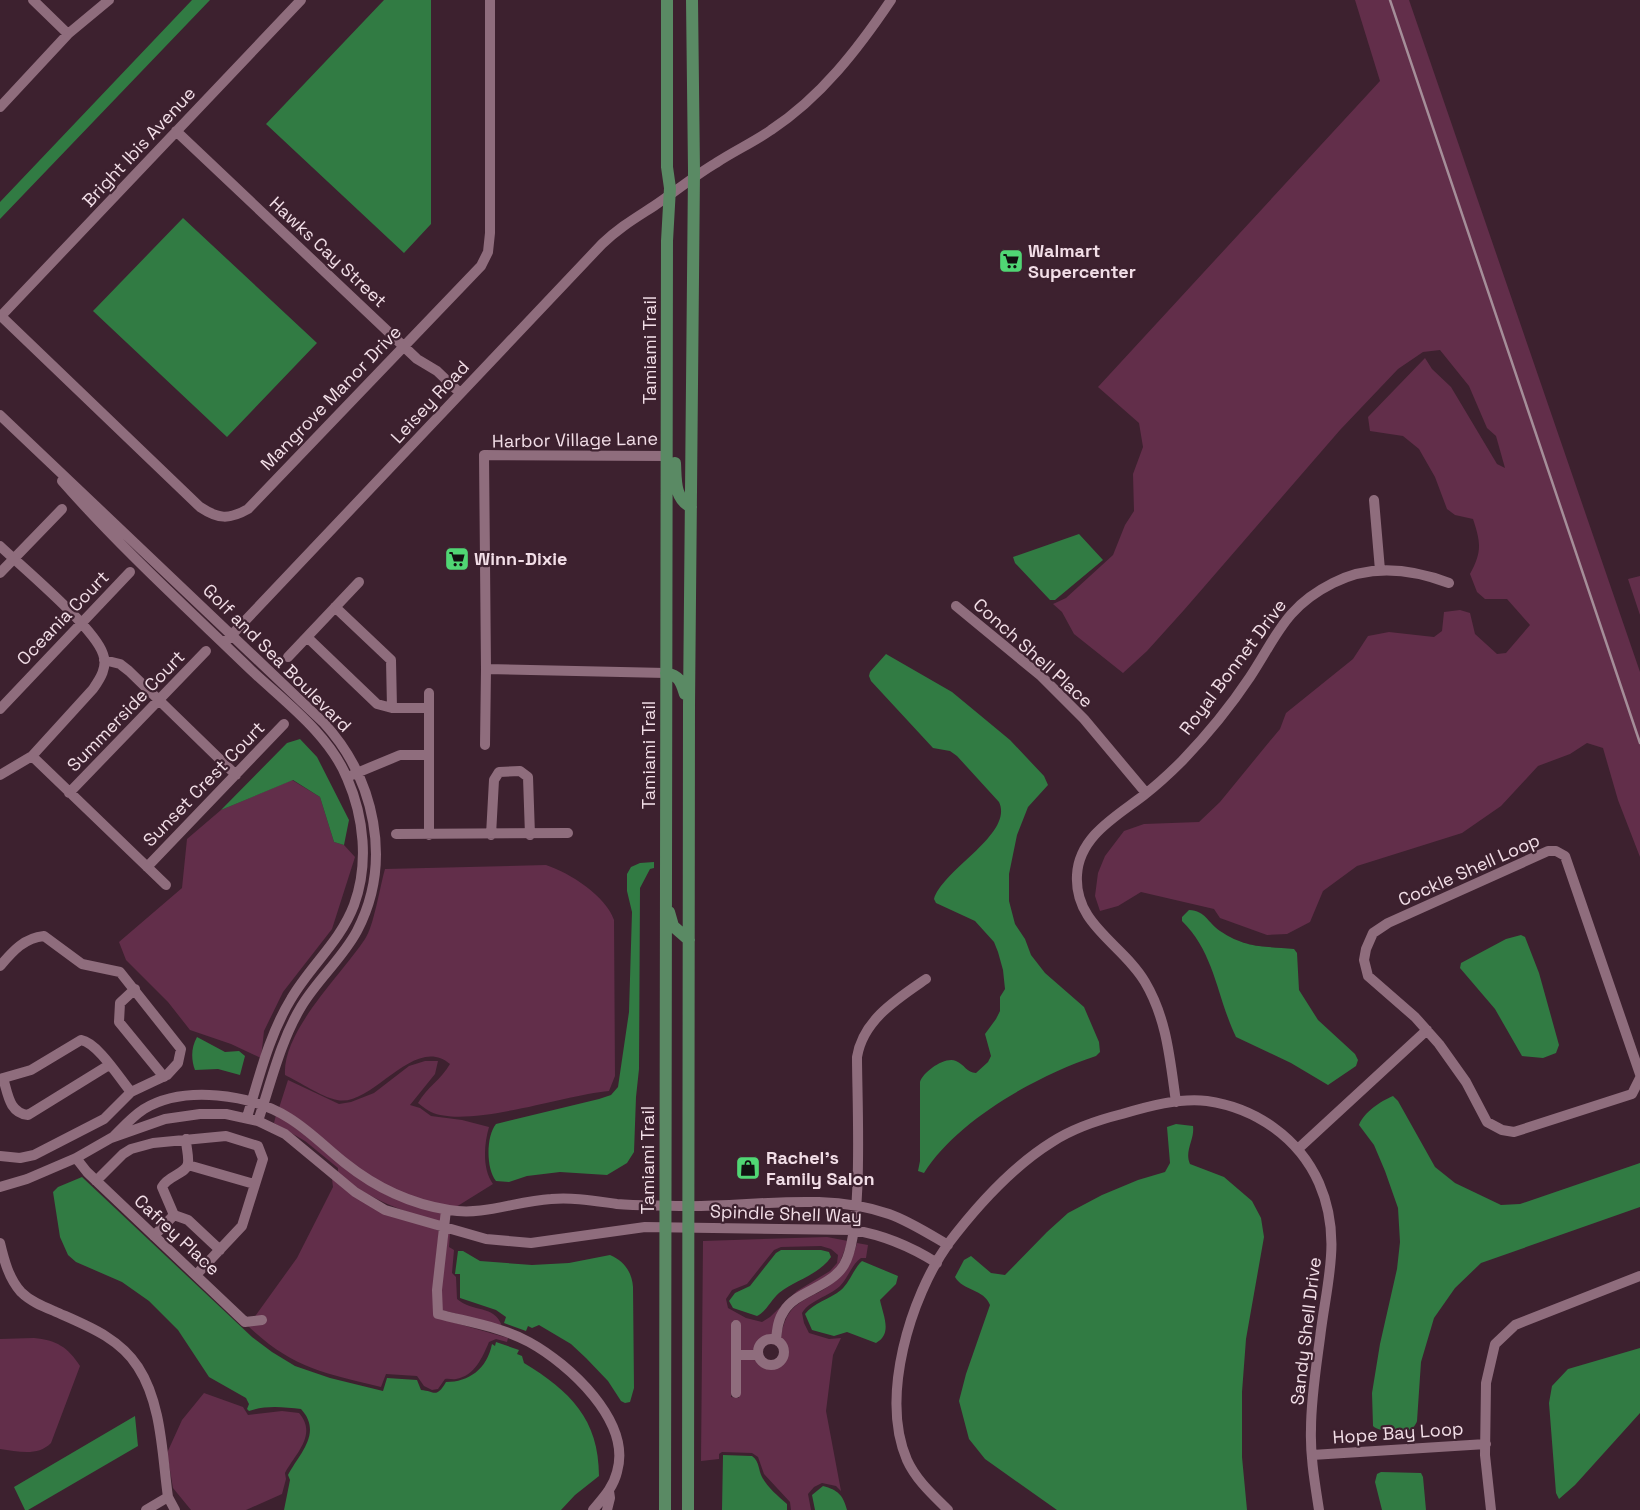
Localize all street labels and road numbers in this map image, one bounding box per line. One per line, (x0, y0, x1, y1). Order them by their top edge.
street label: Bright Ibis Avenue (77, 82, 200, 212)
street label: Hawks Cay Street (265, 191, 392, 312)
street label: Tamiami Trail (638, 296, 661, 404)
street label: Mangrove Manor Drive (255, 320, 406, 475)
street label: Leisey Road (385, 355, 474, 448)
street label: Harbor Village Lane (492, 427, 658, 452)
street label: Oceania Court (12, 565, 114, 670)
street label: Golf and Sea Boulevard (198, 579, 356, 737)
street label: Conch Shell Place (969, 593, 1098, 712)
street label: Royal Bonnet Drive (1174, 594, 1291, 739)
street label: Summerside Court (62, 645, 189, 776)
street label: Tamiami Trail (637, 701, 660, 809)
street label: Sunset Crest Court (138, 716, 269, 851)
street label: Cockle Shell Loop (1394, 828, 1543, 911)
street label: Tamiami Trail (636, 1106, 659, 1214)
street label: Cafrey Place (130, 1189, 225, 1280)
street label: Spindle Shell Way (710, 1199, 862, 1228)
street label: Sandy Shell Drive (1285, 1256, 1326, 1406)
street label: Hope Bay Loop (1332, 1416, 1464, 1449)

